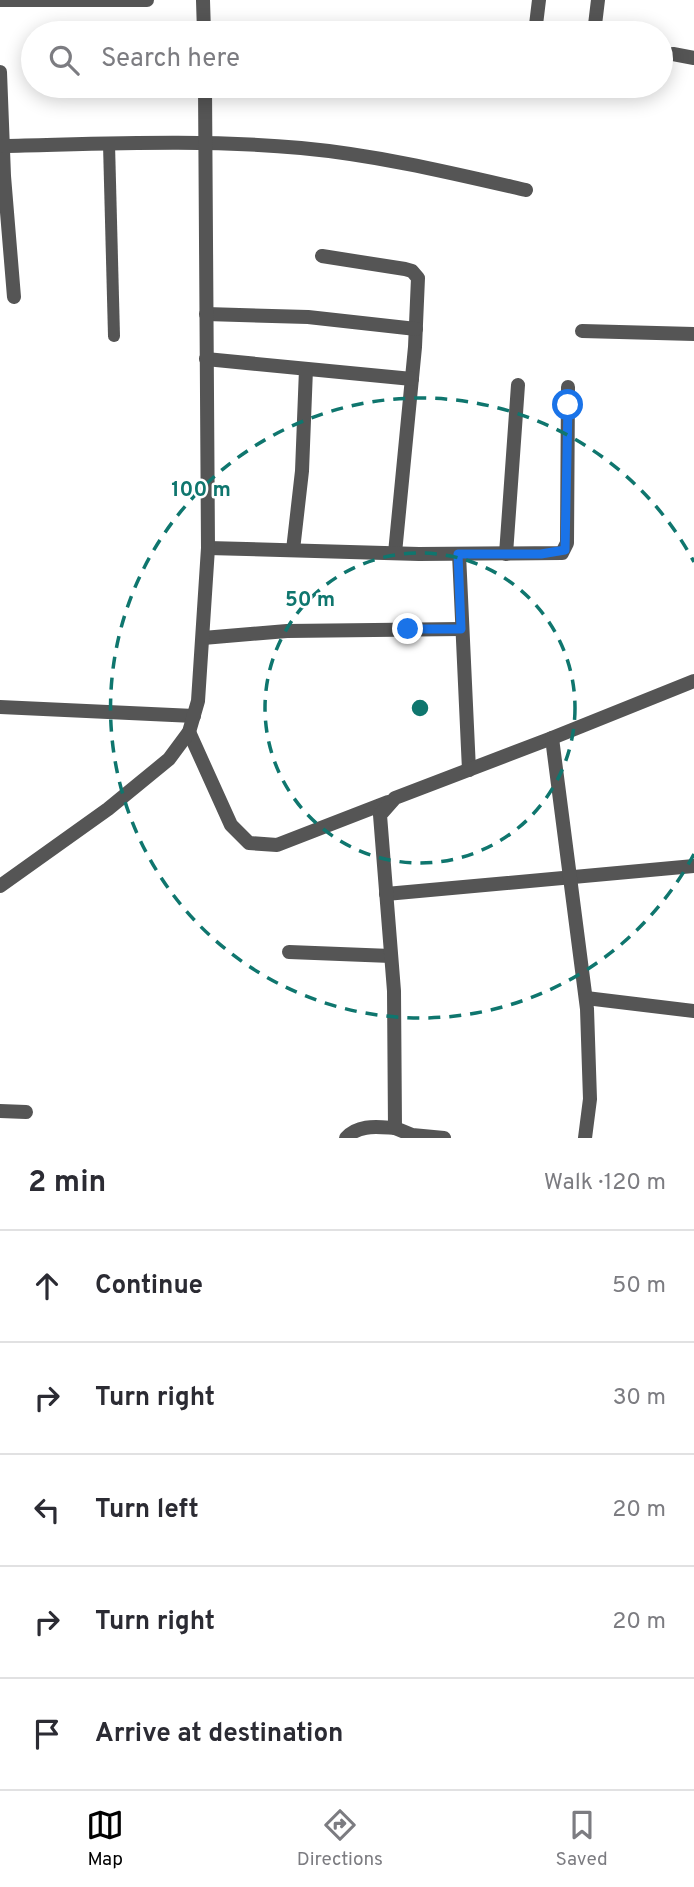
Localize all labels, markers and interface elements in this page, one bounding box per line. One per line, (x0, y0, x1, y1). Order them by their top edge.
search box (21, 21, 673, 98)
icon: search (45, 41, 83, 79)
text: Search here (101, 43, 240, 76)
route start (552, 389, 583, 420)
text: 100 m (171, 477, 231, 504)
text: 50 m (285, 587, 335, 614)
route end (392, 613, 423, 644)
centre of rings (408, 696, 432, 720)
text: 2 min (28, 1165, 106, 1202)
text: Walk · 120 m (544, 1169, 666, 1198)
icon: ahead (28, 1267, 66, 1305)
text: Continue (95, 1270, 203, 1303)
text: 50 m (612, 1272, 666, 1301)
icon: right (28, 1379, 66, 1417)
text: Turn right (95, 1382, 215, 1415)
text: 30 m (613, 1384, 666, 1413)
icon: left (28, 1491, 66, 1529)
text: Turn left (95, 1494, 199, 1527)
text: 20 m (612, 1496, 666, 1525)
icon: right (28, 1603, 66, 1641)
text: Turn right (95, 1606, 215, 1639)
text: 20 m (612, 1608, 666, 1637)
icon: arrive (28, 1715, 66, 1753)
text: Arrive at destination (95, 1718, 343, 1751)
tab: Map (86, 1806, 124, 1872)
tab: Directions (297, 1806, 383, 1872)
tab: Saved (556, 1806, 608, 1872)

